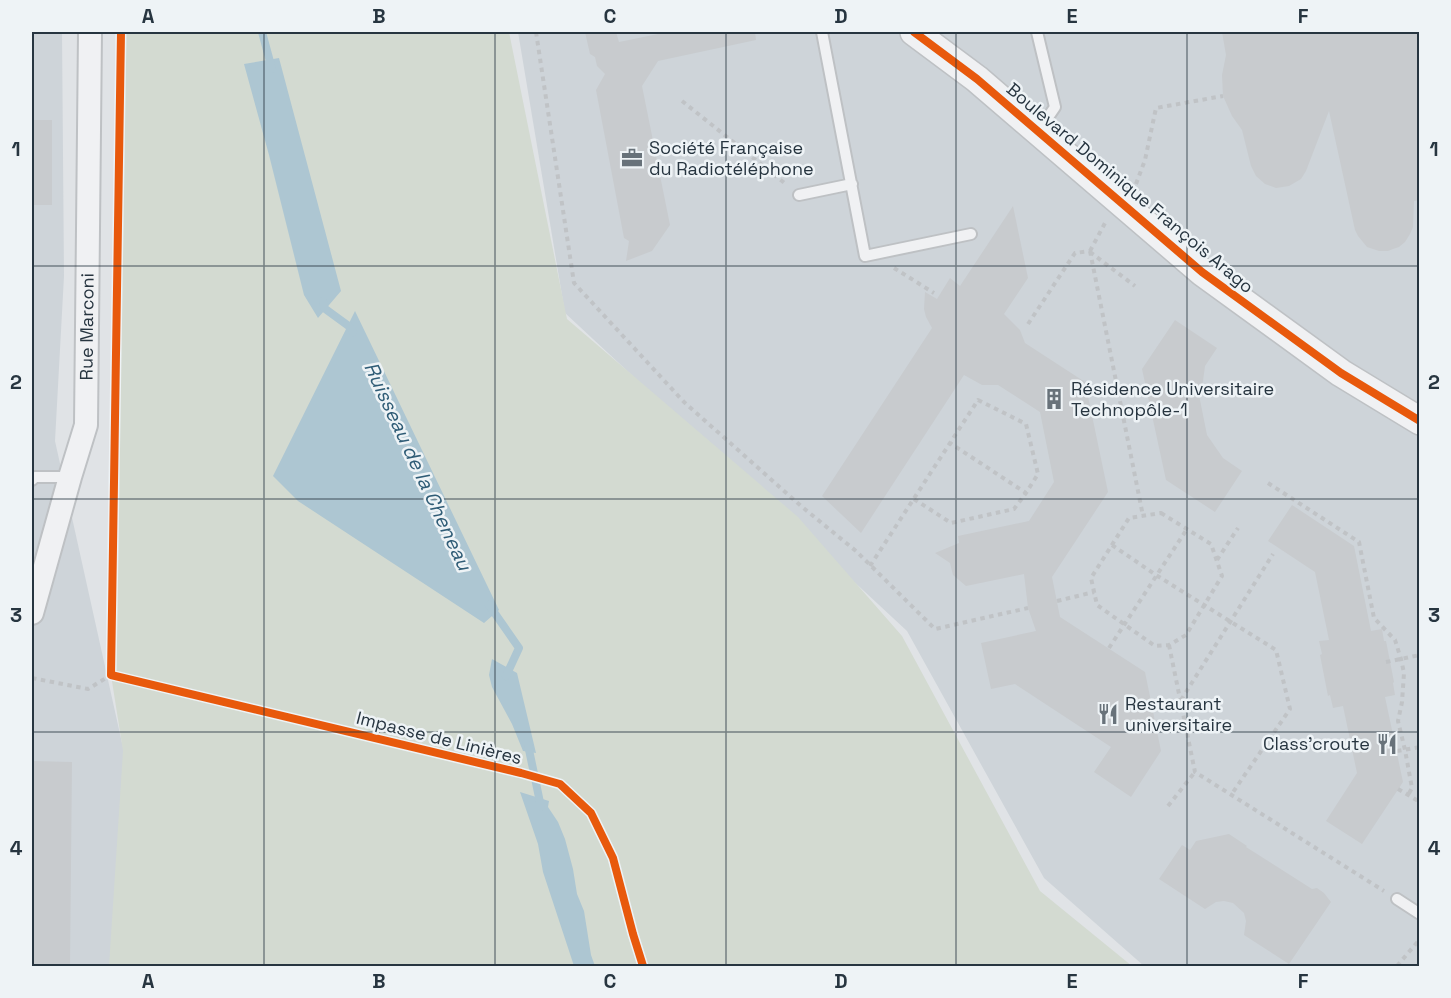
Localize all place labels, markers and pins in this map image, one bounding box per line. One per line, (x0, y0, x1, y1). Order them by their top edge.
place label: Société Française du Radiotéléphone (649, 136, 814, 180)
office icon: Société Française du Radiotéléphone (620, 146, 644, 170)
place label: Résidence Universitaire Technopôle-1 (1071, 377, 1274, 421)
building icon: Résidence Universitaire Technopôle-1 (1042, 387, 1066, 411)
place label: Restaurant universitaire (1125, 692, 1232, 736)
restaurant icon: Restaurant universitaire (1096, 702, 1120, 726)
place label: Class'croute (1263, 732, 1370, 755)
restaurant icon: Class'croute (1375, 732, 1399, 756)

